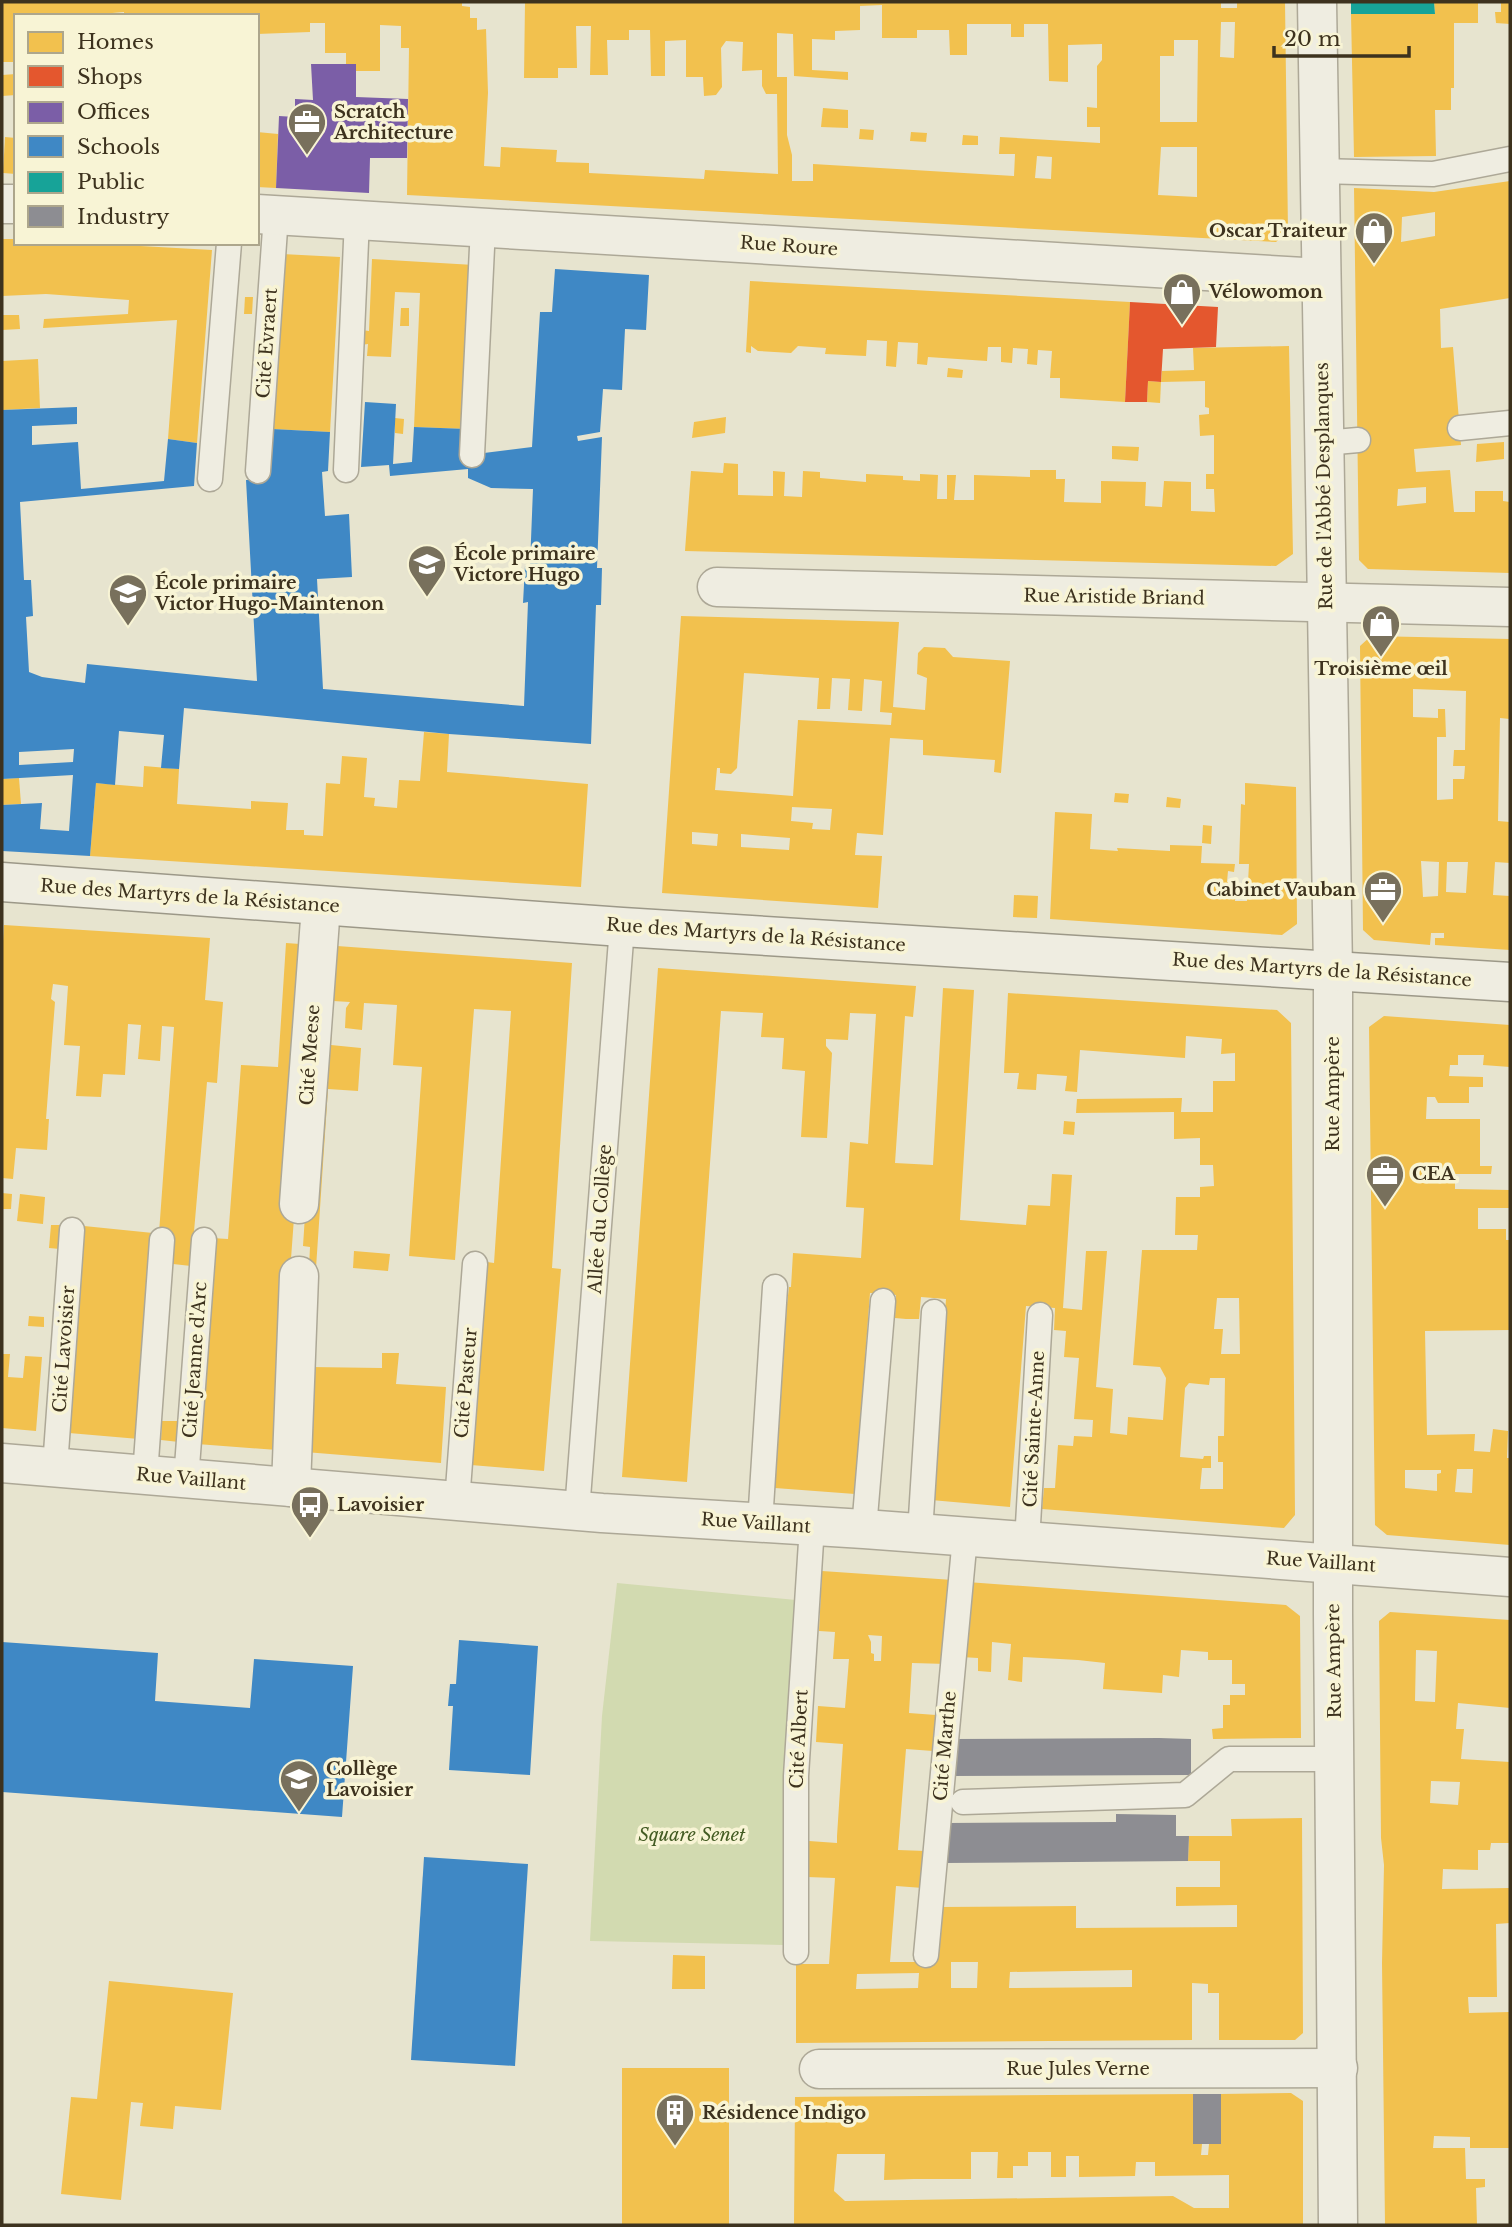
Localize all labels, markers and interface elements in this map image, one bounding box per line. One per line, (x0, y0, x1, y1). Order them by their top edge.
legend (14, 14, 259, 245)
scale bar (1274, 14, 1409, 58)
text: 20 m (1284, 26, 1341, 52)
text: Homes (77, 29, 154, 55)
text: Shops (77, 64, 143, 90)
text: Offices (77, 99, 150, 125)
office icon: Scratch Architecture (286, 101, 328, 156)
place label: Scratch Architecture (333, 101, 454, 144)
text: Schools (77, 134, 160, 160)
text: Public (77, 169, 144, 195)
text: Industry (77, 204, 170, 230)
shop icon: Oscar Traiteur (1353, 210, 1395, 265)
place label: Oscar Traiteur (1209, 220, 1347, 242)
street label: Rue Roure (739, 232, 839, 260)
shop icon: Vélowomon (1161, 271, 1203, 326)
place label: Vélowomon (1208, 281, 1323, 303)
street label: Cité Evraert (252, 287, 282, 399)
street label: Rue de l'Abbé Desplanques (1311, 362, 1337, 610)
place label: École primaire Victore Hugo (453, 542, 596, 586)
school or university icon: École primaire Victore Hugo (406, 543, 448, 598)
place label: École primaire Victor Hugo-Maintenon (154, 571, 384, 615)
school or university icon: École primaire Victor Hugo-Maintenon (107, 572, 149, 627)
street label: Rue Aristide Briand (1023, 584, 1205, 610)
shop icon: Troisième œil (1360, 603, 1402, 658)
place label: Troisième œil (1314, 658, 1448, 680)
office icon: Cabinet Vauban (1362, 869, 1404, 924)
street label: Rue des Martyrs de la Résistance (39, 875, 341, 917)
place label: Cabinet Vauban (1206, 879, 1356, 901)
street label: Rue des Martyrs de la Résistance (605, 914, 907, 956)
street label: Rue des Martyrs de la Résistance (1171, 949, 1473, 991)
street label: Cité Meese (295, 1004, 325, 1106)
street label: Rue Ampère (1322, 1036, 1344, 1152)
street label: Allée du Collège (584, 1143, 616, 1296)
office icon: CEA (1364, 1153, 1406, 1208)
place label: CEA (1412, 1163, 1457, 1185)
street label: Cité Jeanne d'Arc (179, 1281, 211, 1439)
street label: Cité Lavoisier (49, 1284, 79, 1413)
street label: Cité Pasteur (450, 1326, 482, 1439)
street label: Cité Sainte-Anne (1019, 1350, 1049, 1508)
street label: Rue Vaillant (135, 1463, 247, 1495)
bus stop icon: Lavoisier (289, 1484, 331, 1539)
place label: Lavoisier (337, 1494, 424, 1516)
street label: Rue Vaillant (700, 1508, 812, 1538)
street label: Rue Vaillant (1265, 1547, 1377, 1577)
street label: Rue Ampère (1322, 1603, 1346, 1719)
street label: Cité Albert (785, 1689, 813, 1789)
street label: Cité Marthe (929, 1690, 961, 1802)
school or university icon: Collège Lavoisier (278, 1758, 320, 1813)
place label: Collège Lavoisier (326, 1758, 413, 1801)
park label: Square Senet (638, 1824, 746, 1846)
street label: Rue Jules Verne (1006, 2058, 1150, 2080)
building icon: Résidence Indigo (654, 2092, 696, 2147)
place label: Résidence Indigo (702, 2102, 866, 2124)

